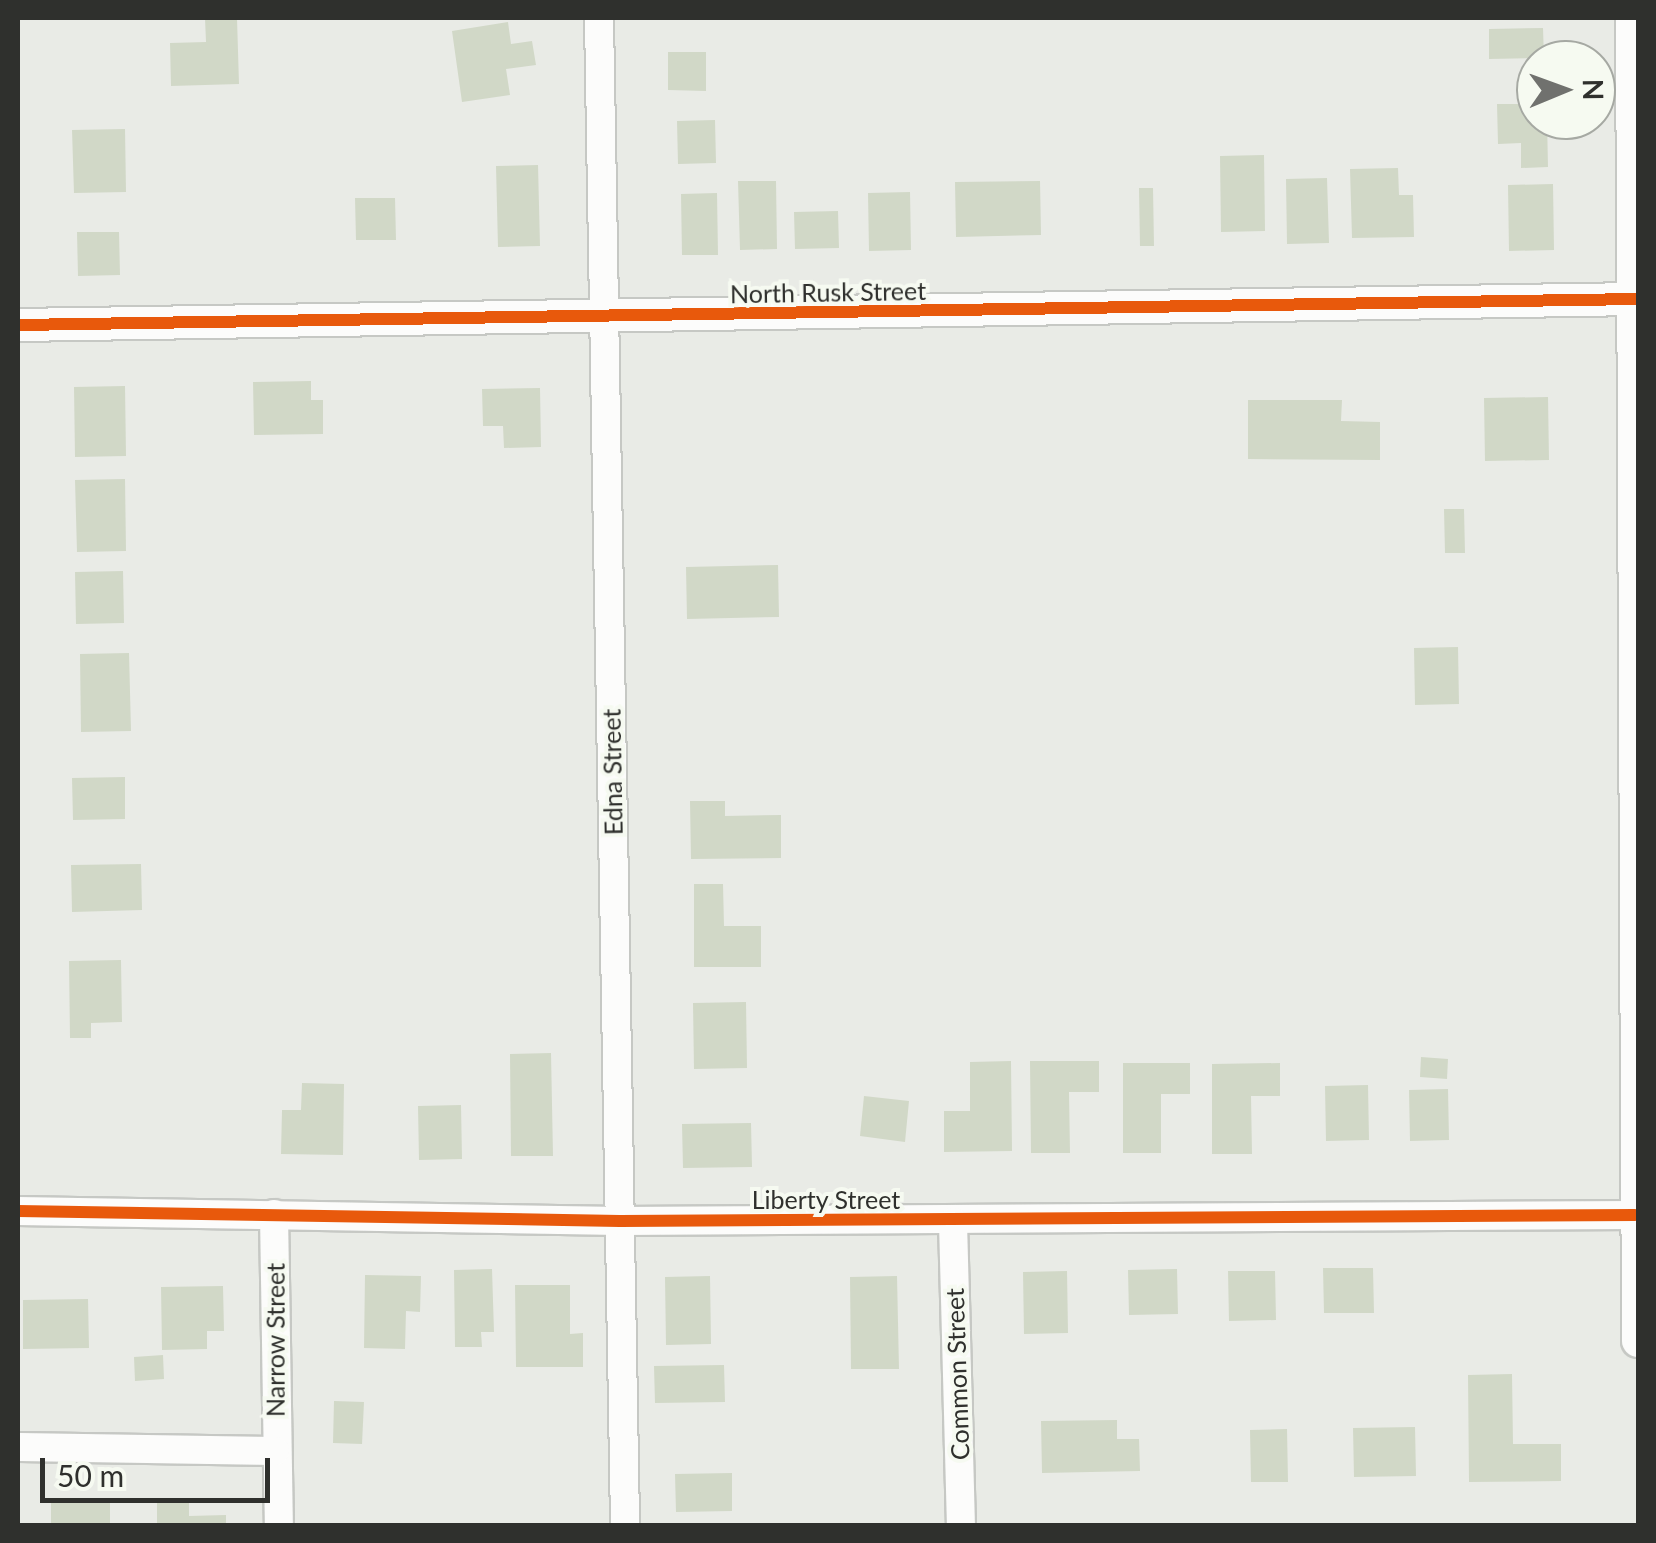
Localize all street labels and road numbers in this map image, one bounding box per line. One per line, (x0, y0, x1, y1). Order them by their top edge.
street label: North Rusk Street (730, 275, 926, 309)
street label: Edna Street (596, 708, 628, 836)
street label: Liberty Street (751, 1184, 901, 1214)
street label: Narrow Street (260, 1263, 290, 1417)
street label: Common Street (939, 1287, 975, 1461)

